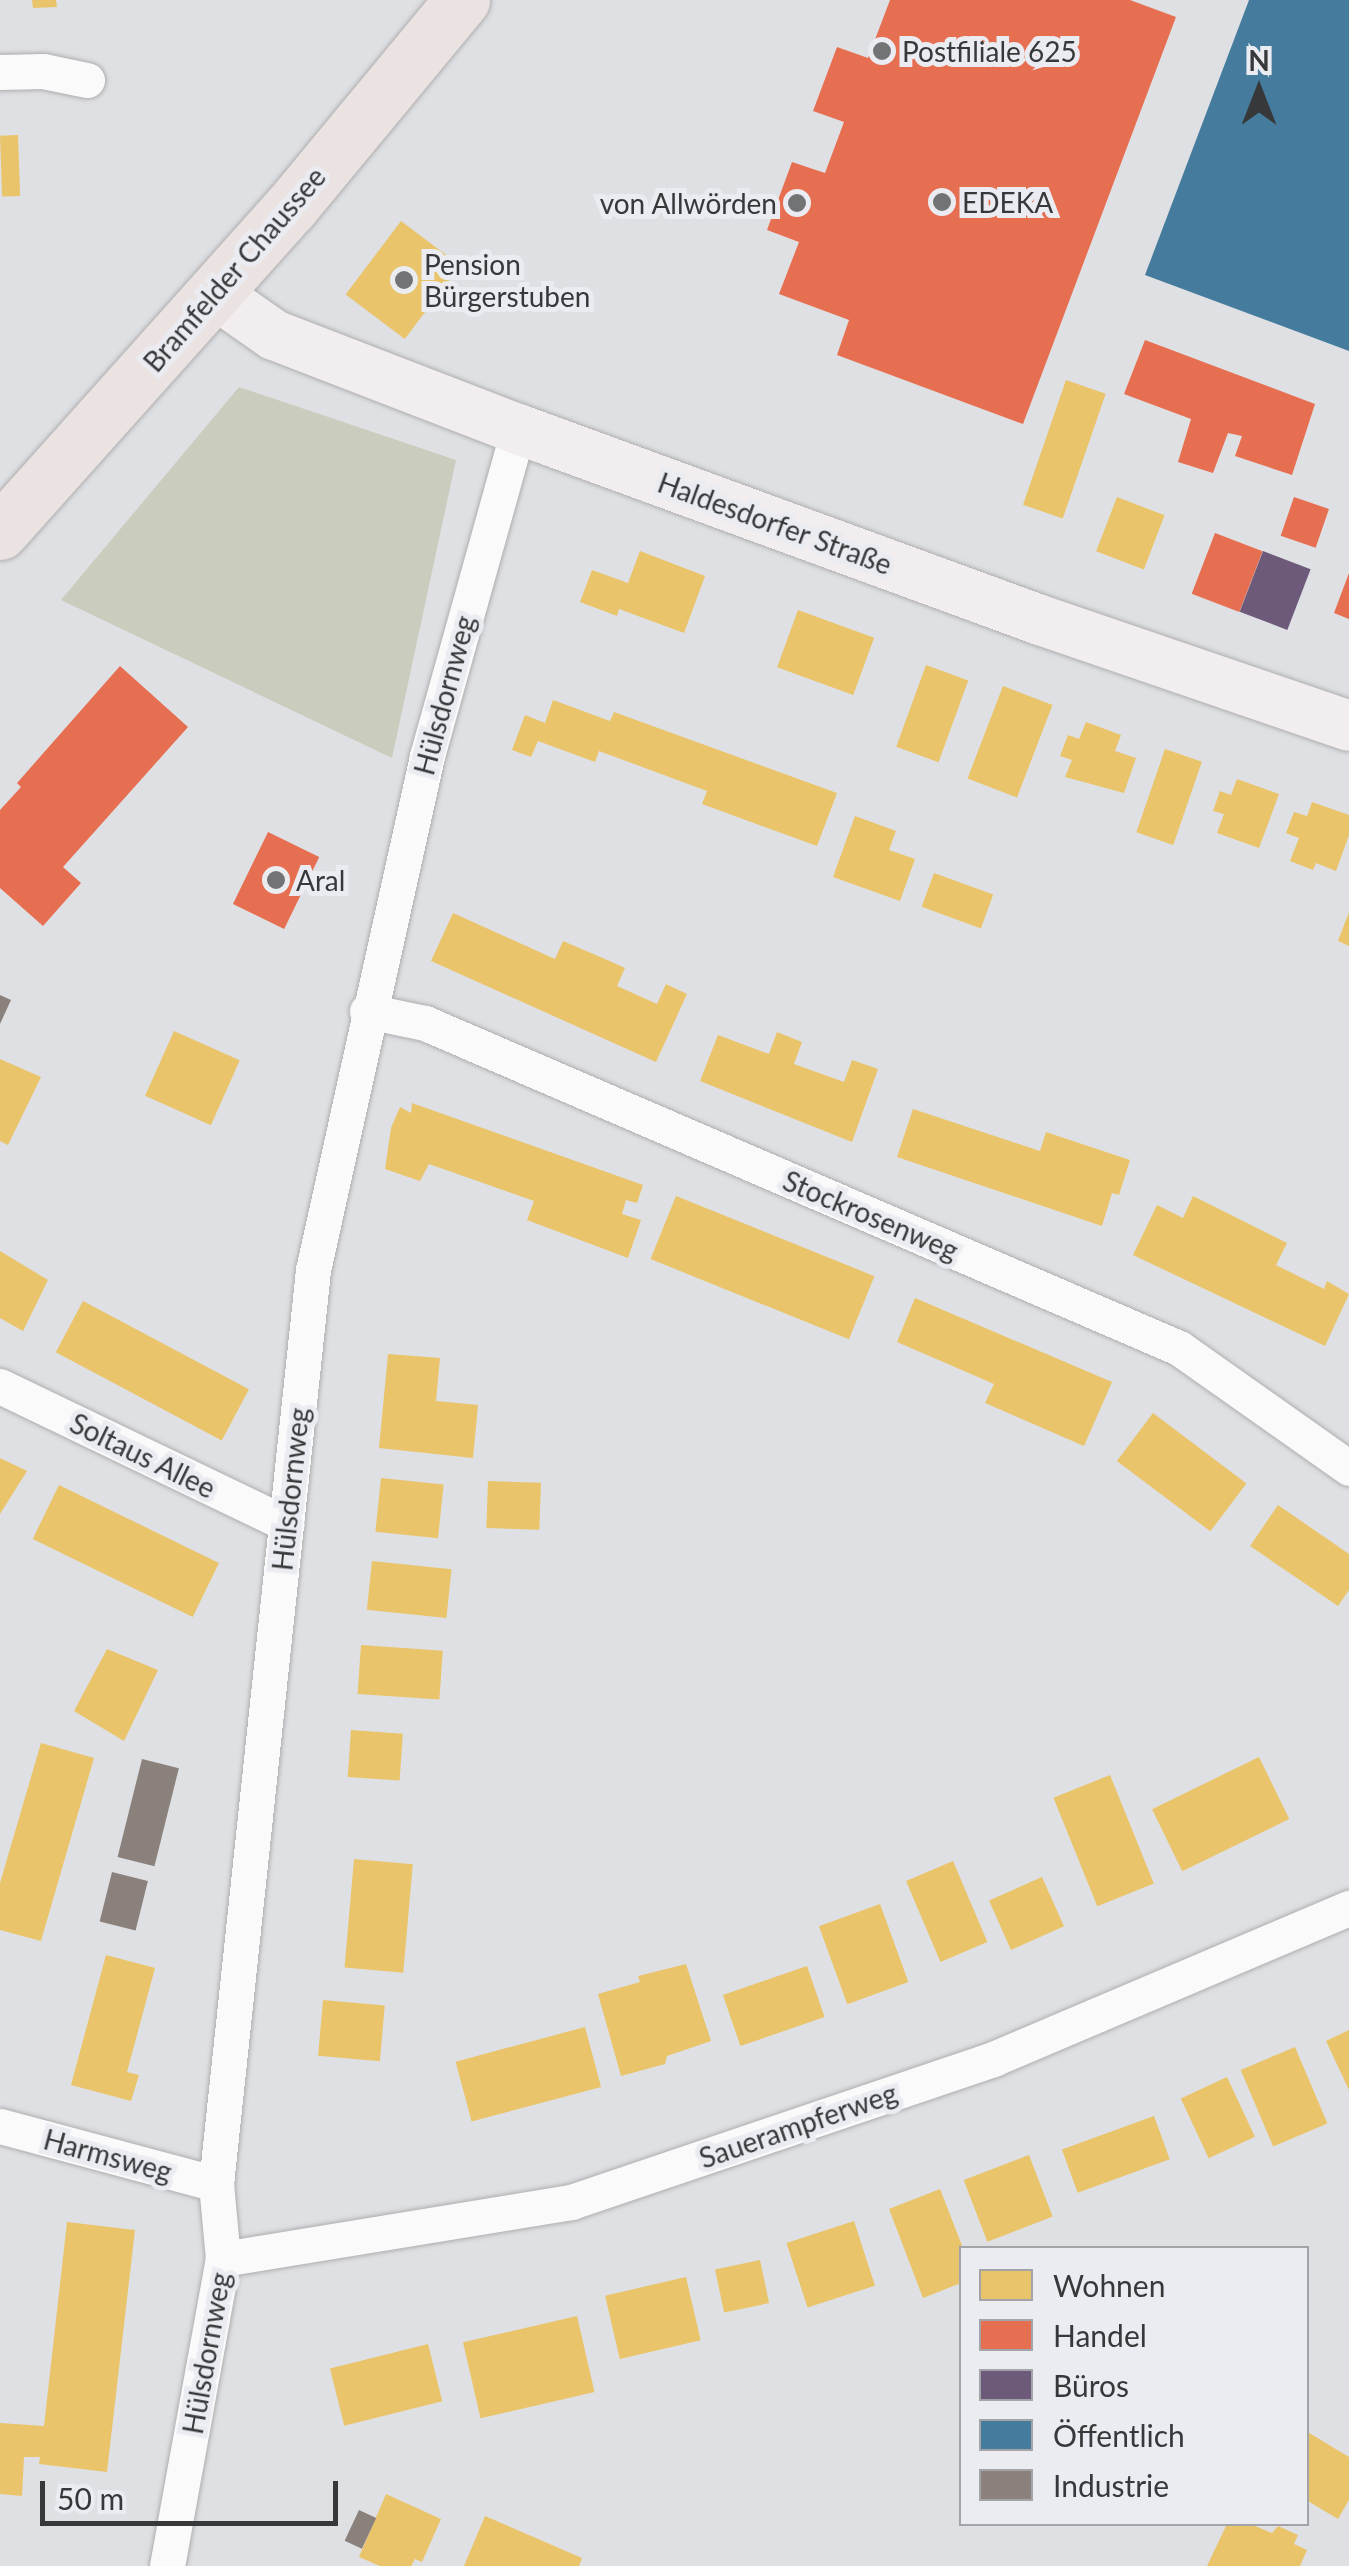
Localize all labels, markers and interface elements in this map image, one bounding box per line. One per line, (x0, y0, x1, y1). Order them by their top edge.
place label: Postfiliale 625 (902, 34, 1077, 68)
marker: Postfiliale 625 (871, 40, 893, 62)
north arrow (1209, 40, 1309, 140)
text: N (1248, 43, 1270, 77)
street label: Bramfelder Chaussee (136, 160, 332, 378)
place label: EDEKA (962, 185, 1053, 219)
place label: von Allwörden (599, 186, 777, 220)
marker: EDEKA (931, 191, 953, 213)
marker: von Allwörden (786, 192, 808, 214)
place label: Pension Bürgerstuben (424, 247, 590, 313)
marker: Pension Bürgerstuben (393, 269, 415, 291)
street label: Haldesdorfer Straße (653, 465, 897, 581)
street label: Hülsdornweg (407, 611, 481, 779)
place label: Aral (296, 863, 345, 897)
marker: Aral (265, 869, 287, 891)
street label: Stockrosenweg (778, 1163, 964, 1267)
street label: Soltaus Allee (65, 1405, 221, 1505)
street label: Hülsdornweg (265, 1406, 315, 1572)
street label: Sauerampferweg (695, 2075, 901, 2175)
street label: Harmsweg (40, 2122, 176, 2188)
legend (959, 2246, 1309, 2526)
text: Wohnen (1053, 2267, 1165, 2303)
street label: Hülsdornweg (175, 2269, 237, 2437)
text: Handel (1053, 2317, 1147, 2353)
text: Büros (1053, 2367, 1129, 2403)
text: Öffentlich (1053, 2417, 1185, 2453)
scale bar (45, 2461, 342, 2523)
text: Industrie (1053, 2467, 1169, 2503)
text: 50 m (57, 2480, 124, 2516)

